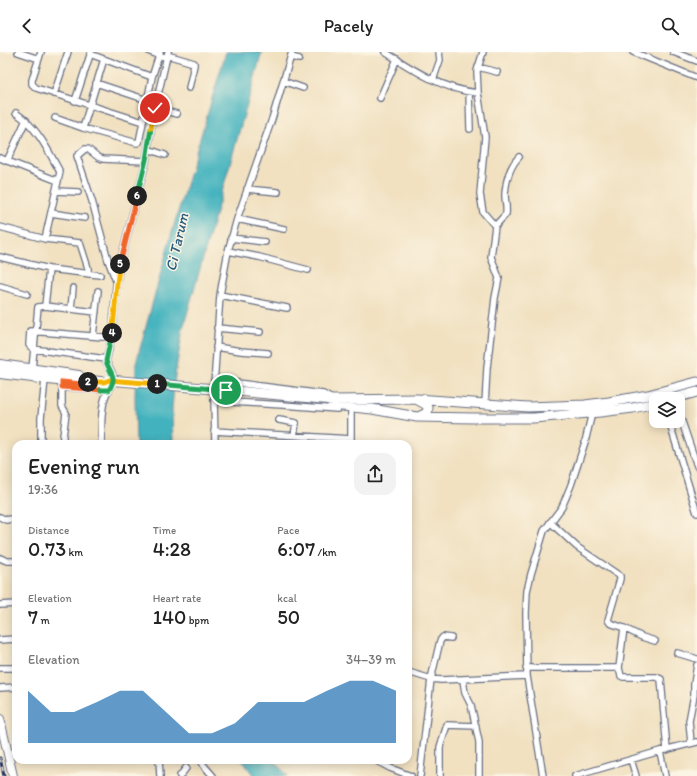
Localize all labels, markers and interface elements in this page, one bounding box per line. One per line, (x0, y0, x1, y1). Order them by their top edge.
icon: back (16, 15, 38, 37)
text: Pacely (324, 15, 373, 37)
icon: search (659, 15, 681, 37)
pin (138, 91, 172, 125)
icon: check (144, 97, 166, 119)
pin: 6 (127, 186, 147, 206)
text: 6 (134, 189, 140, 202)
water label: Ci Tarum (162, 210, 193, 273)
pin: 5 (110, 254, 130, 274)
text: 5 (117, 257, 123, 270)
pin: 4 (102, 323, 122, 343)
text: 4 (109, 326, 115, 339)
pin: 2 (78, 372, 98, 392)
pin (209, 373, 243, 407)
pin: 1 (147, 374, 167, 394)
text: 2 (85, 375, 91, 388)
text: 1 (154, 377, 160, 390)
icon: arrive (215, 379, 237, 401)
map controls (649, 392, 685, 428)
button: layers (649, 392, 685, 428)
text: Evening run (28, 453, 140, 480)
button: share (354, 453, 396, 495)
text: 19:36 (28, 482, 58, 497)
text: Distance (28, 524, 69, 537)
text: Time (153, 524, 176, 537)
text: Pace (277, 524, 299, 537)
text: 0.73 (28, 537, 66, 561)
text: 4:28 (153, 537, 191, 561)
text: 6:07 (277, 537, 315, 561)
text: km (66, 546, 83, 559)
text: /km (315, 546, 337, 559)
text: Elevation (28, 592, 72, 605)
text: Heart rate (153, 592, 201, 605)
text: kcal (277, 592, 297, 605)
text: 7 (28, 605, 38, 629)
text: 140 (153, 605, 186, 629)
text: 50 (277, 605, 300, 629)
text: m (38, 614, 50, 627)
text: bpm (186, 614, 209, 627)
text: Elevation (28, 652, 80, 667)
text: 34–39 m (346, 652, 396, 667)

